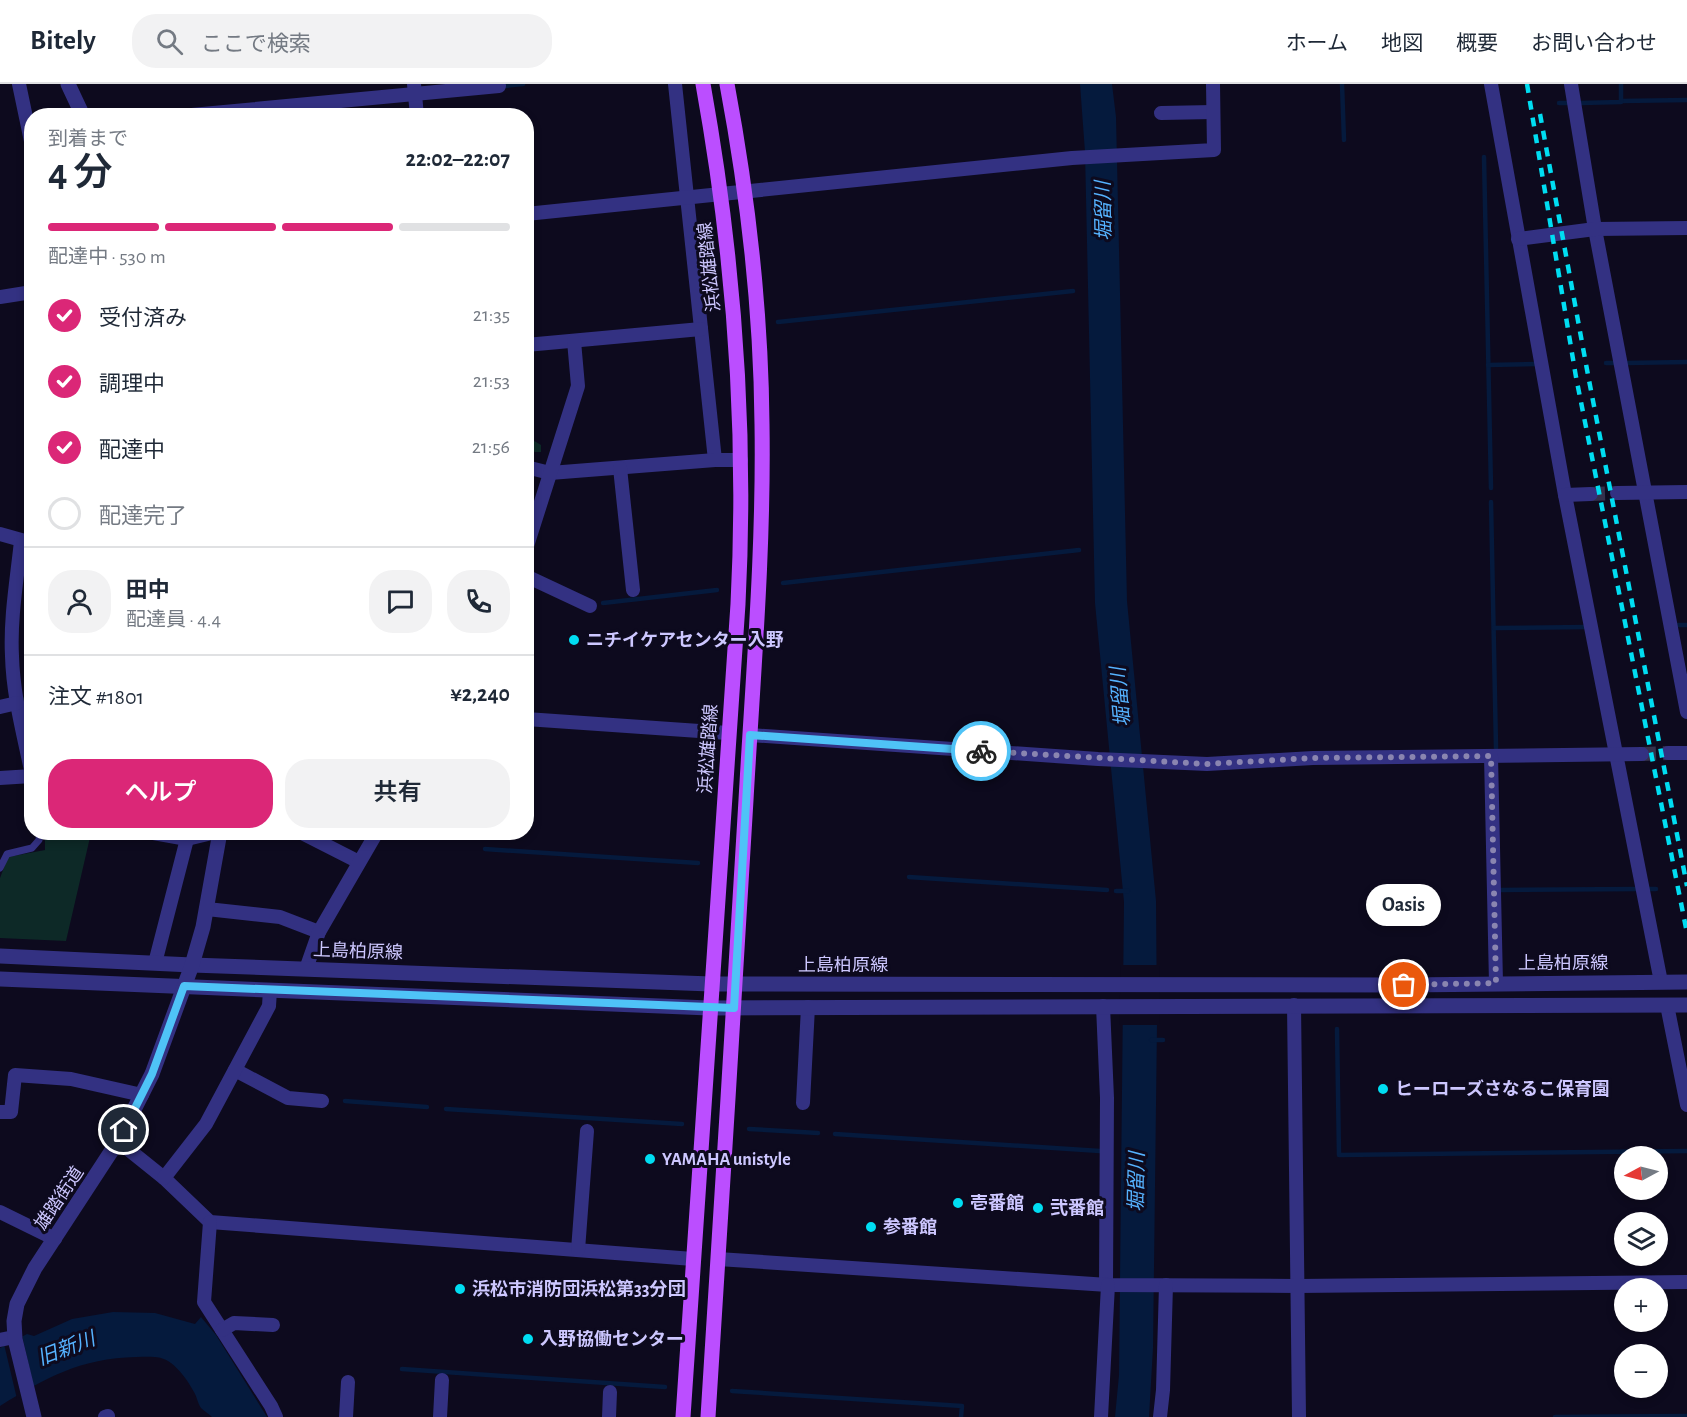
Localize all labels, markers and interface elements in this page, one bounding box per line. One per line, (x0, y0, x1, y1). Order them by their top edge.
search box (132, 14, 552, 68)
icon: search (153, 25, 186, 58)
text: Bitely (30, 27, 96, 55)
text: ここで検索 (201, 33, 311, 55)
text: ホーム (1286, 33, 1348, 54)
text: 地図 (1381, 33, 1423, 54)
text: 概要 (1456, 33, 1498, 54)
text: お問い合わせ (1531, 33, 1657, 54)
text: 到着まで (48, 129, 128, 149)
text: 22:02–22:07 (406, 148, 510, 170)
text: 4 分 (48, 154, 113, 193)
water label: 堀留川 (1092, 179, 1115, 241)
street label: 浜松雄踏線 (694, 221, 724, 313)
text: 配達中 · 530 m (48, 247, 166, 267)
icon: check (48, 299, 81, 332)
text: 21:35 (473, 305, 510, 325)
text: 受付済み (99, 307, 187, 329)
icon: check (48, 365, 81, 398)
text: 21:53 (473, 371, 510, 391)
text: 調理中 (99, 373, 165, 395)
icon: check (48, 431, 81, 464)
text: 21:56 (472, 437, 510, 457)
text: 配達中 (99, 439, 165, 461)
text: 配達完了 (99, 505, 187, 527)
button: person (48, 570, 111, 633)
button: chat (369, 570, 432, 633)
button: phone (447, 570, 510, 633)
text: 田中 (126, 579, 170, 601)
text: 配達員 · 4.4 (126, 610, 221, 630)
place label: ニチイケアセンター入野 (586, 630, 784, 650)
marker: ニチイケアセンター入野 (567, 633, 581, 647)
water label: 堀留川 (1107, 664, 1134, 728)
text: ¥2,240 (450, 683, 510, 705)
text: 注文 #1801 (48, 686, 144, 708)
street label: 浜松雄踏線 (695, 703, 721, 795)
courier (951, 721, 1011, 781)
icon: bike (965, 735, 998, 768)
button: ヘルプ (48, 759, 273, 828)
button: 共有 (285, 759, 510, 828)
callout: Oasis (1366, 883, 1442, 925)
text: Oasis (1382, 895, 1425, 915)
street label: 上島柏原線 (313, 939, 403, 963)
street label: 上島柏原線 (1518, 953, 1608, 973)
street label: 上島柏原線 (798, 955, 888, 975)
pin (1378, 959, 1429, 1010)
icon: bag (1387, 968, 1420, 1001)
place label: ヒーローズさなるこ保育園 (1395, 1079, 1610, 1099)
marker: ヒーローズさなるこ保育園 (1376, 1082, 1390, 1096)
pin (98, 1104, 149, 1155)
icon: home (107, 1113, 140, 1146)
north arrow (1614, 1146, 1668, 1200)
map controls (1614, 1146, 1668, 1398)
water label: 堀留川 (1125, 1150, 1148, 1212)
place label: YAMAHA unistyle (662, 1151, 791, 1169)
marker: YAMAHA unistyle (643, 1152, 657, 1166)
street label: 雄踏街道 (31, 1163, 87, 1233)
place label: 壱番館 (970, 1193, 1024, 1213)
marker: 壱番館 (951, 1196, 965, 1210)
place label: 弐番館 (1050, 1198, 1104, 1218)
marker: 弐番館 (1031, 1201, 1045, 1215)
button: layers (1614, 1212, 1668, 1266)
place label: 参番館 (883, 1217, 937, 1237)
marker: 参番館 (864, 1220, 878, 1234)
button: + (1614, 1278, 1668, 1332)
place label: 浜松市消防団浜松第33分団 (472, 1279, 686, 1299)
marker: 浜松市消防団浜松第33分団 (453, 1282, 467, 1296)
water label: 旧新川 (34, 1327, 100, 1369)
place label: 入野協働センター (540, 1329, 684, 1349)
marker: 入野協働センター (521, 1332, 535, 1346)
button: − (1614, 1344, 1668, 1398)

